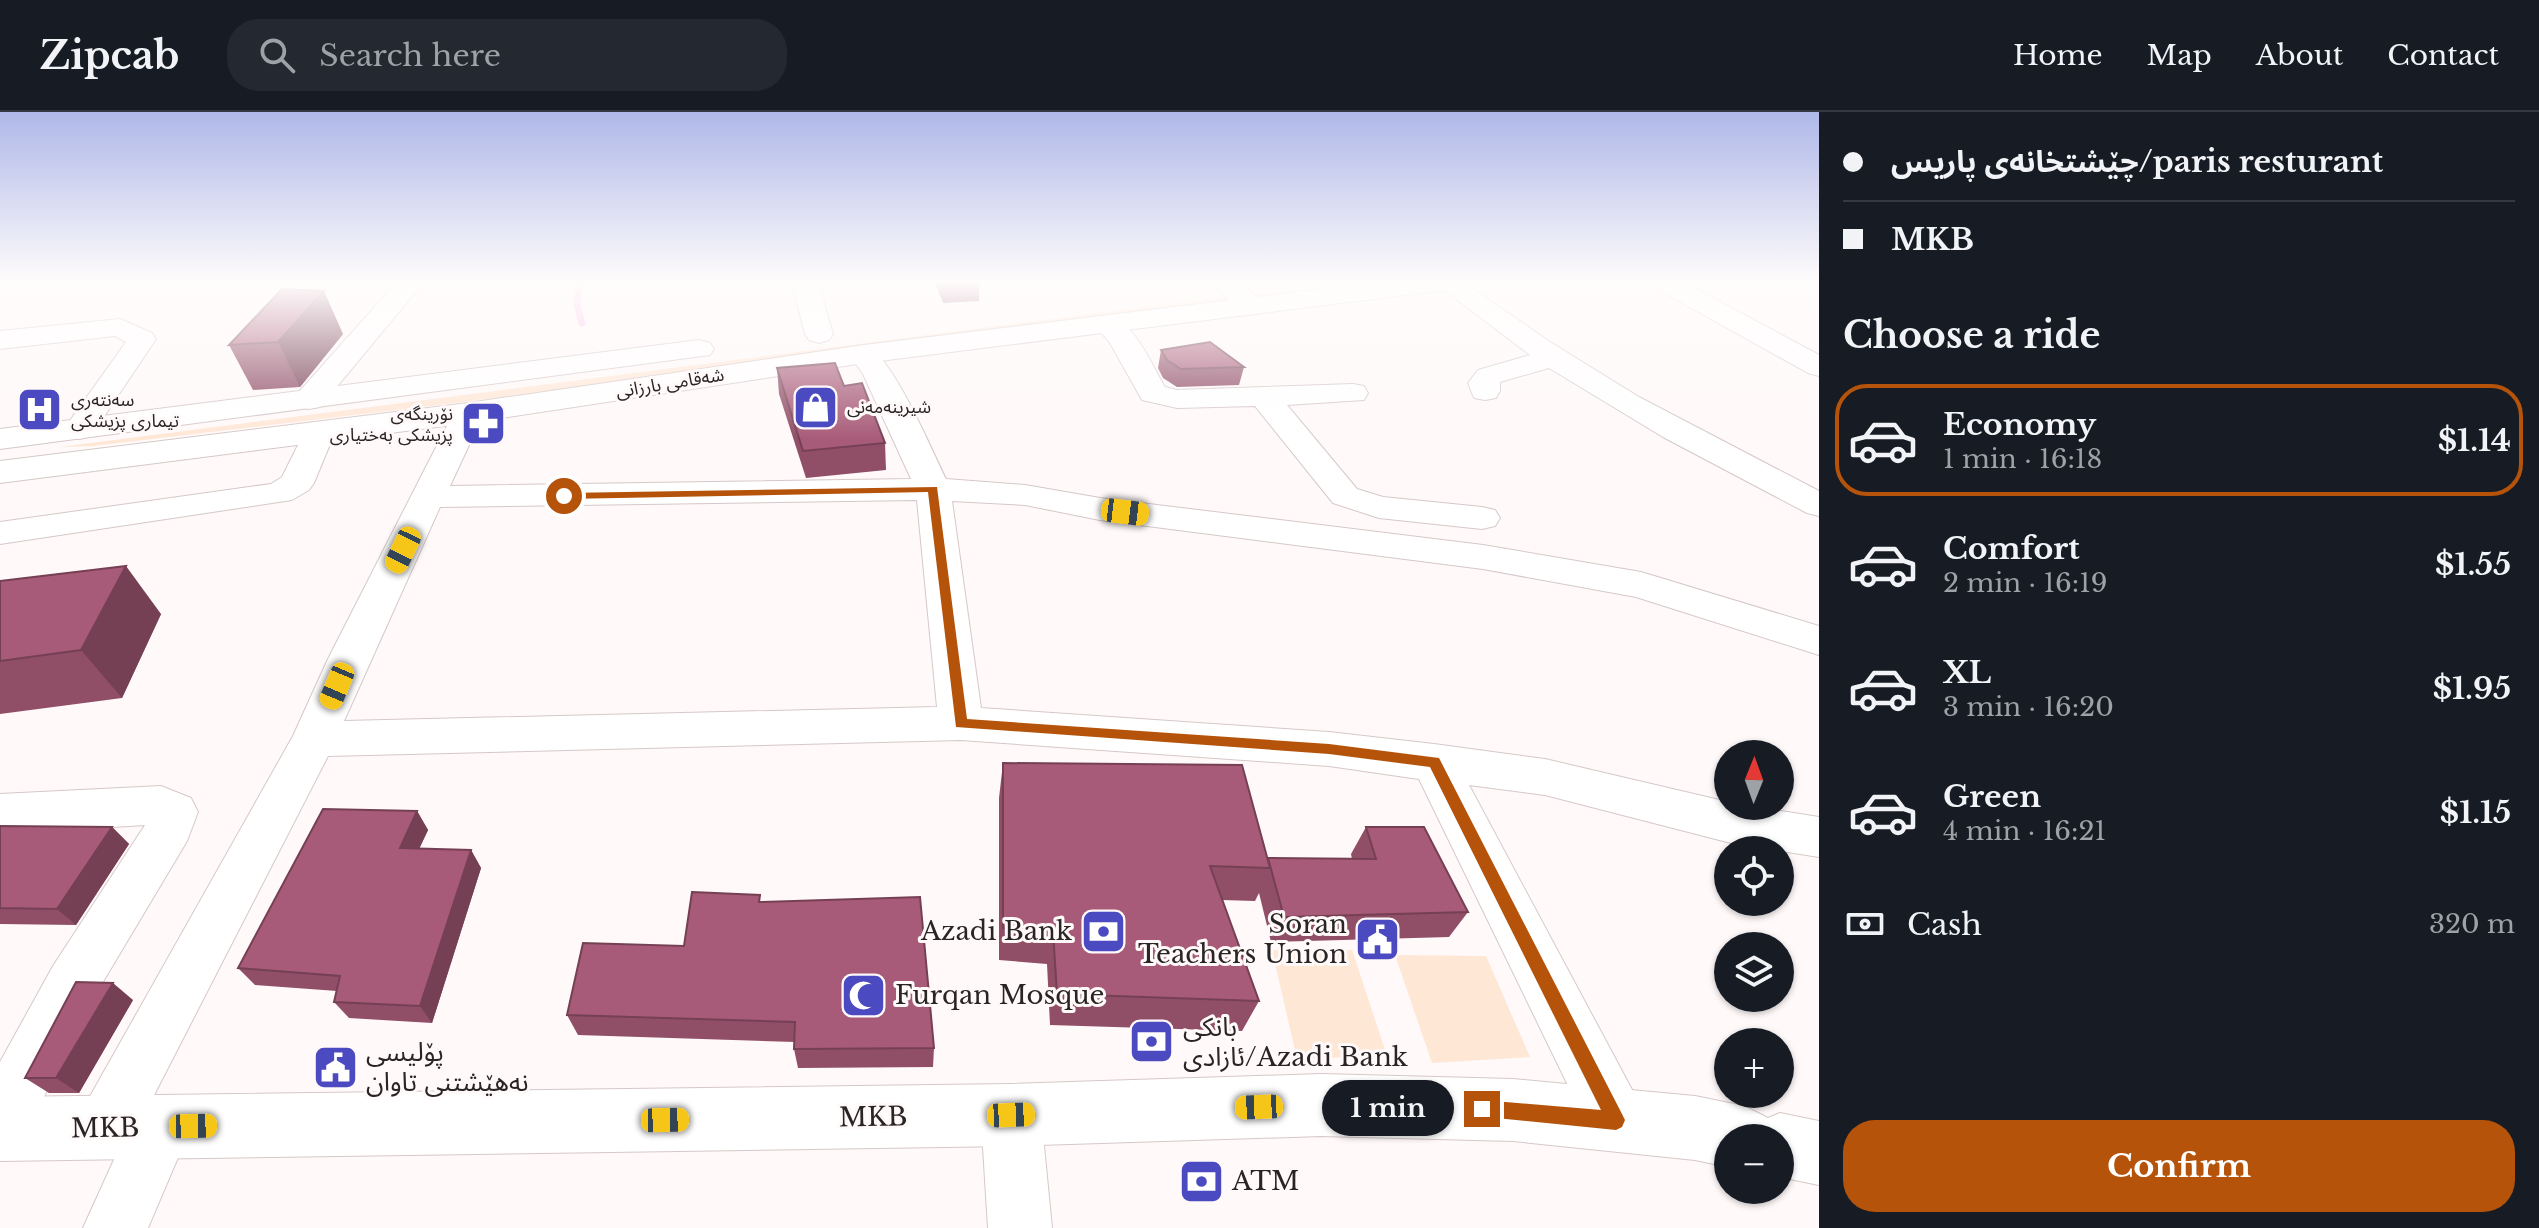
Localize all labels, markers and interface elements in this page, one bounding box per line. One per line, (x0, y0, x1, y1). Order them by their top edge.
search box (227, 19, 787, 91)
text: Zipcab (40, 32, 179, 79)
icon: search (255, 33, 299, 77)
text: Search here (319, 37, 501, 74)
text: Home (2013, 38, 2103, 73)
text: Map (2147, 38, 2212, 73)
text: About (2256, 38, 2343, 73)
text: Contact (2387, 38, 2499, 73)
text: چێشتخانەی پاریس/paris resturant (1891, 143, 2383, 180)
text: MKB (1891, 221, 1974, 258)
text: Choose a ride (1843, 313, 2100, 358)
street label: شەقامی بارزانی (614, 364, 726, 402)
shop icon: شیرینەمەنی (792, 383, 840, 431)
hospital icon: سەنتەری تیماری پزیشکی (16, 386, 64, 434)
place label: سەنتەری تیماری پزیشکی (71, 389, 179, 432)
place label: شیرینەمەنی (847, 396, 931, 418)
pharmacy icon: نۆرینگەی پزیشکی بەختیاری (460, 400, 508, 448)
place label: نۆرینگەی پزیشکی بەختیاری (330, 403, 453, 446)
icon: car (1847, 404, 1919, 476)
text: Economy (1943, 406, 2096, 443)
text: $1.14 (2438, 422, 2511, 459)
text: 1 min · 16:18 (1943, 443, 2102, 475)
route start (546, 478, 582, 514)
car (1100, 497, 1150, 527)
car (382, 523, 424, 577)
icon: car (1847, 528, 1919, 600)
text: Comfort (1943, 530, 2080, 567)
text: $1.55 (2435, 546, 2511, 583)
text: 2 min · 16:19 (1943, 567, 2108, 599)
icon: car (1847, 652, 1919, 724)
text: XL (1943, 654, 1991, 691)
car (317, 659, 357, 713)
text: $1.95 (2433, 670, 2511, 707)
text: 3 min · 16:20 (1943, 691, 2114, 723)
north arrow (1714, 740, 1794, 820)
map controls (1714, 740, 1794, 1204)
icon: car (1847, 776, 1919, 848)
text: Green (1943, 778, 2041, 815)
text: $1.15 (2440, 794, 2511, 831)
text: 4 min · 16:21 (1943, 815, 2106, 847)
button: locate (1714, 836, 1794, 916)
icon: cash (1843, 902, 1887, 946)
text: Cash (1907, 906, 1982, 943)
bank icon: Azadi Bank (1079, 907, 1127, 955)
place label: Soran Teachers Union (1138, 908, 1347, 970)
text: 320 m (2429, 908, 2515, 940)
place label: Azadi Bank (920, 915, 1072, 947)
public building icon: Soran Teachers Union (1354, 915, 1402, 963)
button: layers (1714, 932, 1794, 1012)
mosque icon: Furqan Mosque (840, 971, 888, 1019)
place label: Furqan Mosque (895, 979, 1104, 1011)
place label: بانکی ئازادی/Azadi Bank (1183, 1011, 1408, 1073)
bank icon: بانکی ئازادی/Azadi Bank (1128, 1018, 1176, 1066)
button: + (1714, 1028, 1794, 1108)
place label: پۆلیسی نەهێشتنی تاوان (366, 1036, 529, 1098)
public building icon: پۆلیسی نەهێشتنی تاوان (311, 1043, 359, 1091)
callout: 1 min (1322, 1081, 1454, 1137)
route end (1464, 1091, 1500, 1127)
text: 1 min (1350, 1092, 1426, 1124)
car (1235, 1094, 1283, 1120)
street label: MKB (838, 1100, 908, 1134)
car (987, 1102, 1035, 1128)
car (641, 1108, 689, 1132)
street label: MKB (70, 1111, 140, 1145)
car (169, 1114, 217, 1138)
button: Confirm (1843, 1120, 2515, 1212)
button: − (1714, 1124, 1794, 1204)
bank icon: ATM (1177, 1157, 1225, 1205)
place label: ATM (1231, 1165, 1299, 1197)

